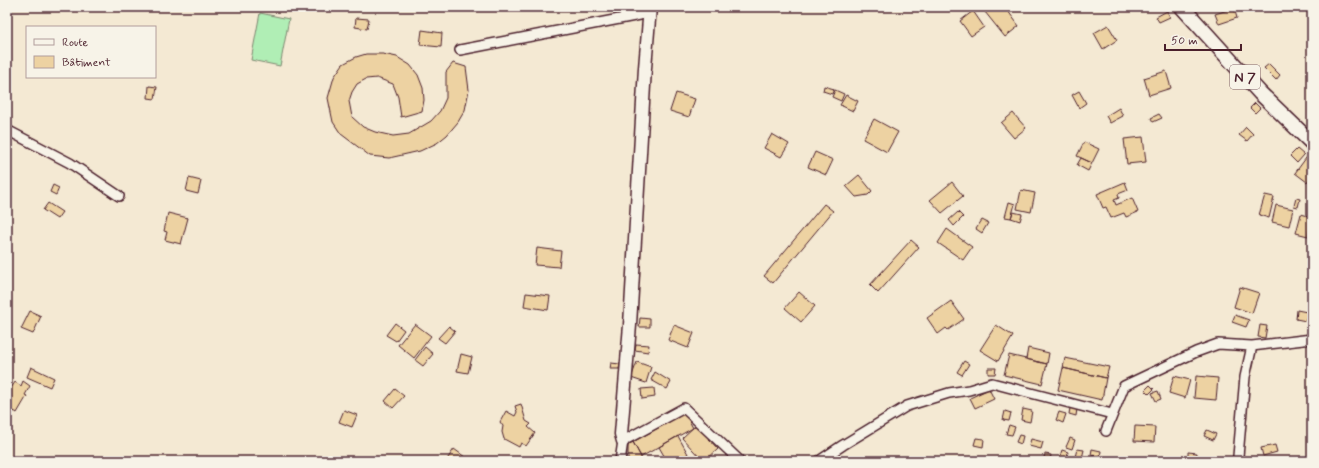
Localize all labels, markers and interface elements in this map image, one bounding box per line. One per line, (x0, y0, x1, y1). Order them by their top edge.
legend (26, 26, 156, 78)
scale bar (1165, 26, 1241, 52)
text: 50 m (1171, 33, 1198, 49)
text: Route (62, 35, 88, 51)
text: Bâtiment (62, 55, 111, 71)
road number: N 7 (1230, 65, 1260, 89)

